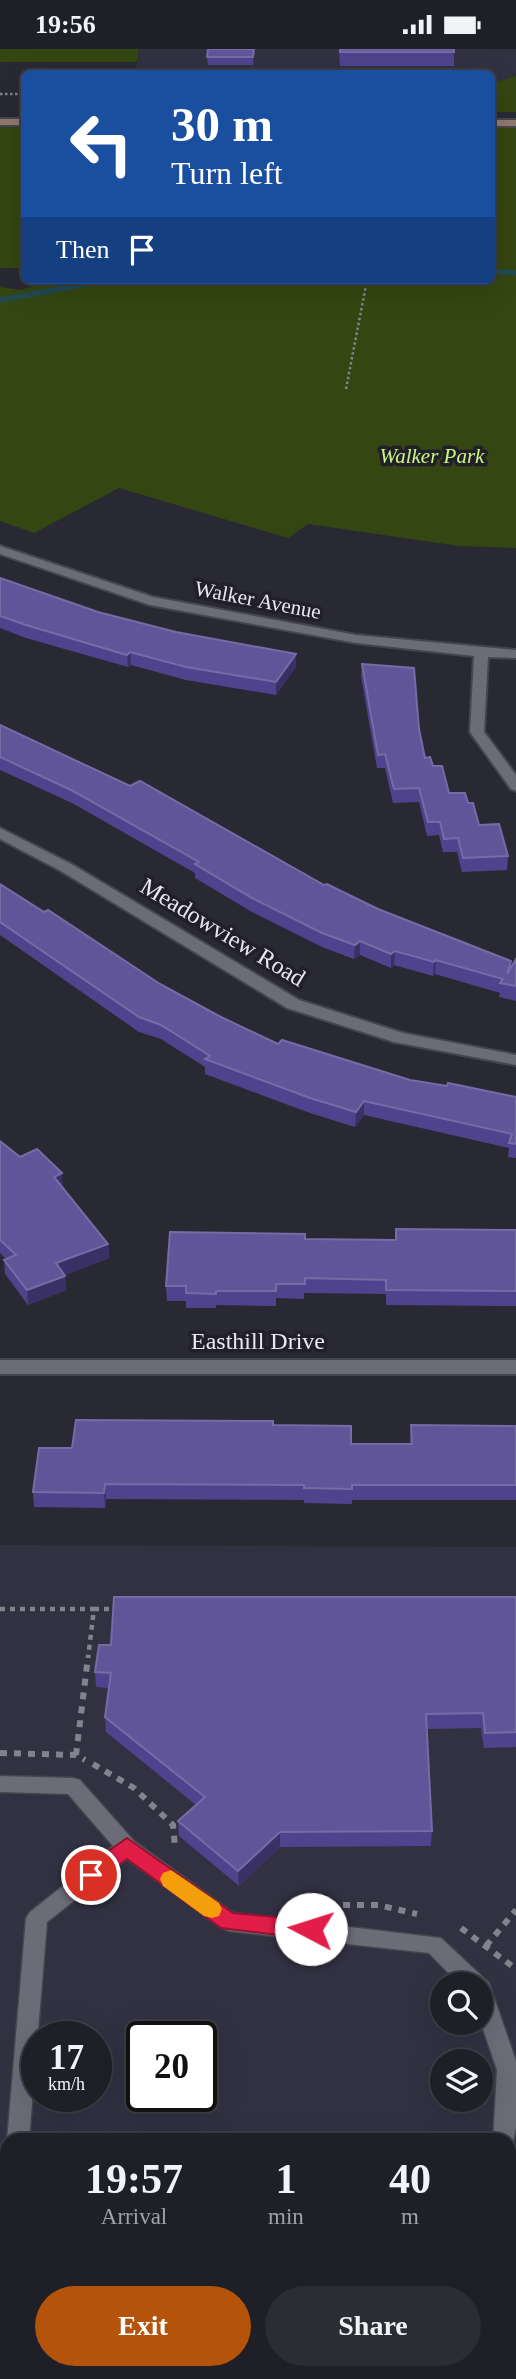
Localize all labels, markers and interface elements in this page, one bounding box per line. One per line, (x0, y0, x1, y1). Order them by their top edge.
text: 19:56 (35, 10, 96, 39)
text: 30 m (171, 97, 273, 152)
icon: left (56, 98, 147, 189)
text: Turn left (171, 155, 283, 191)
icon: arrive (123, 231, 161, 269)
text: Then (56, 235, 109, 264)
park label: Walker Park (380, 444, 485, 468)
street label: Walker Avenue (193, 576, 323, 624)
street label: Meadowview Road (136, 873, 310, 991)
street label: Easthill Drive (191, 1328, 325, 1354)
pin (61, 1845, 121, 1905)
icon: arrive (72, 1856, 110, 1894)
position arrow (274, 1892, 348, 1966)
map controls (430, 1972, 493, 2112)
button: search (430, 1972, 493, 2035)
speed limit sign: 20 (126, 2021, 217, 2112)
text: 17 (49, 2038, 84, 2077)
button: layers (430, 2049, 493, 2112)
text: km/h (48, 2074, 85, 2094)
text: 19:57 (85, 2156, 183, 2202)
text: 1 (275, 2156, 296, 2202)
text: 40 (389, 2156, 431, 2202)
text: Arrival (101, 2204, 167, 2229)
text: min (268, 2204, 304, 2229)
text: m (401, 2204, 419, 2229)
button: Exit (35, 2286, 251, 2366)
button: Share (265, 2286, 481, 2366)

